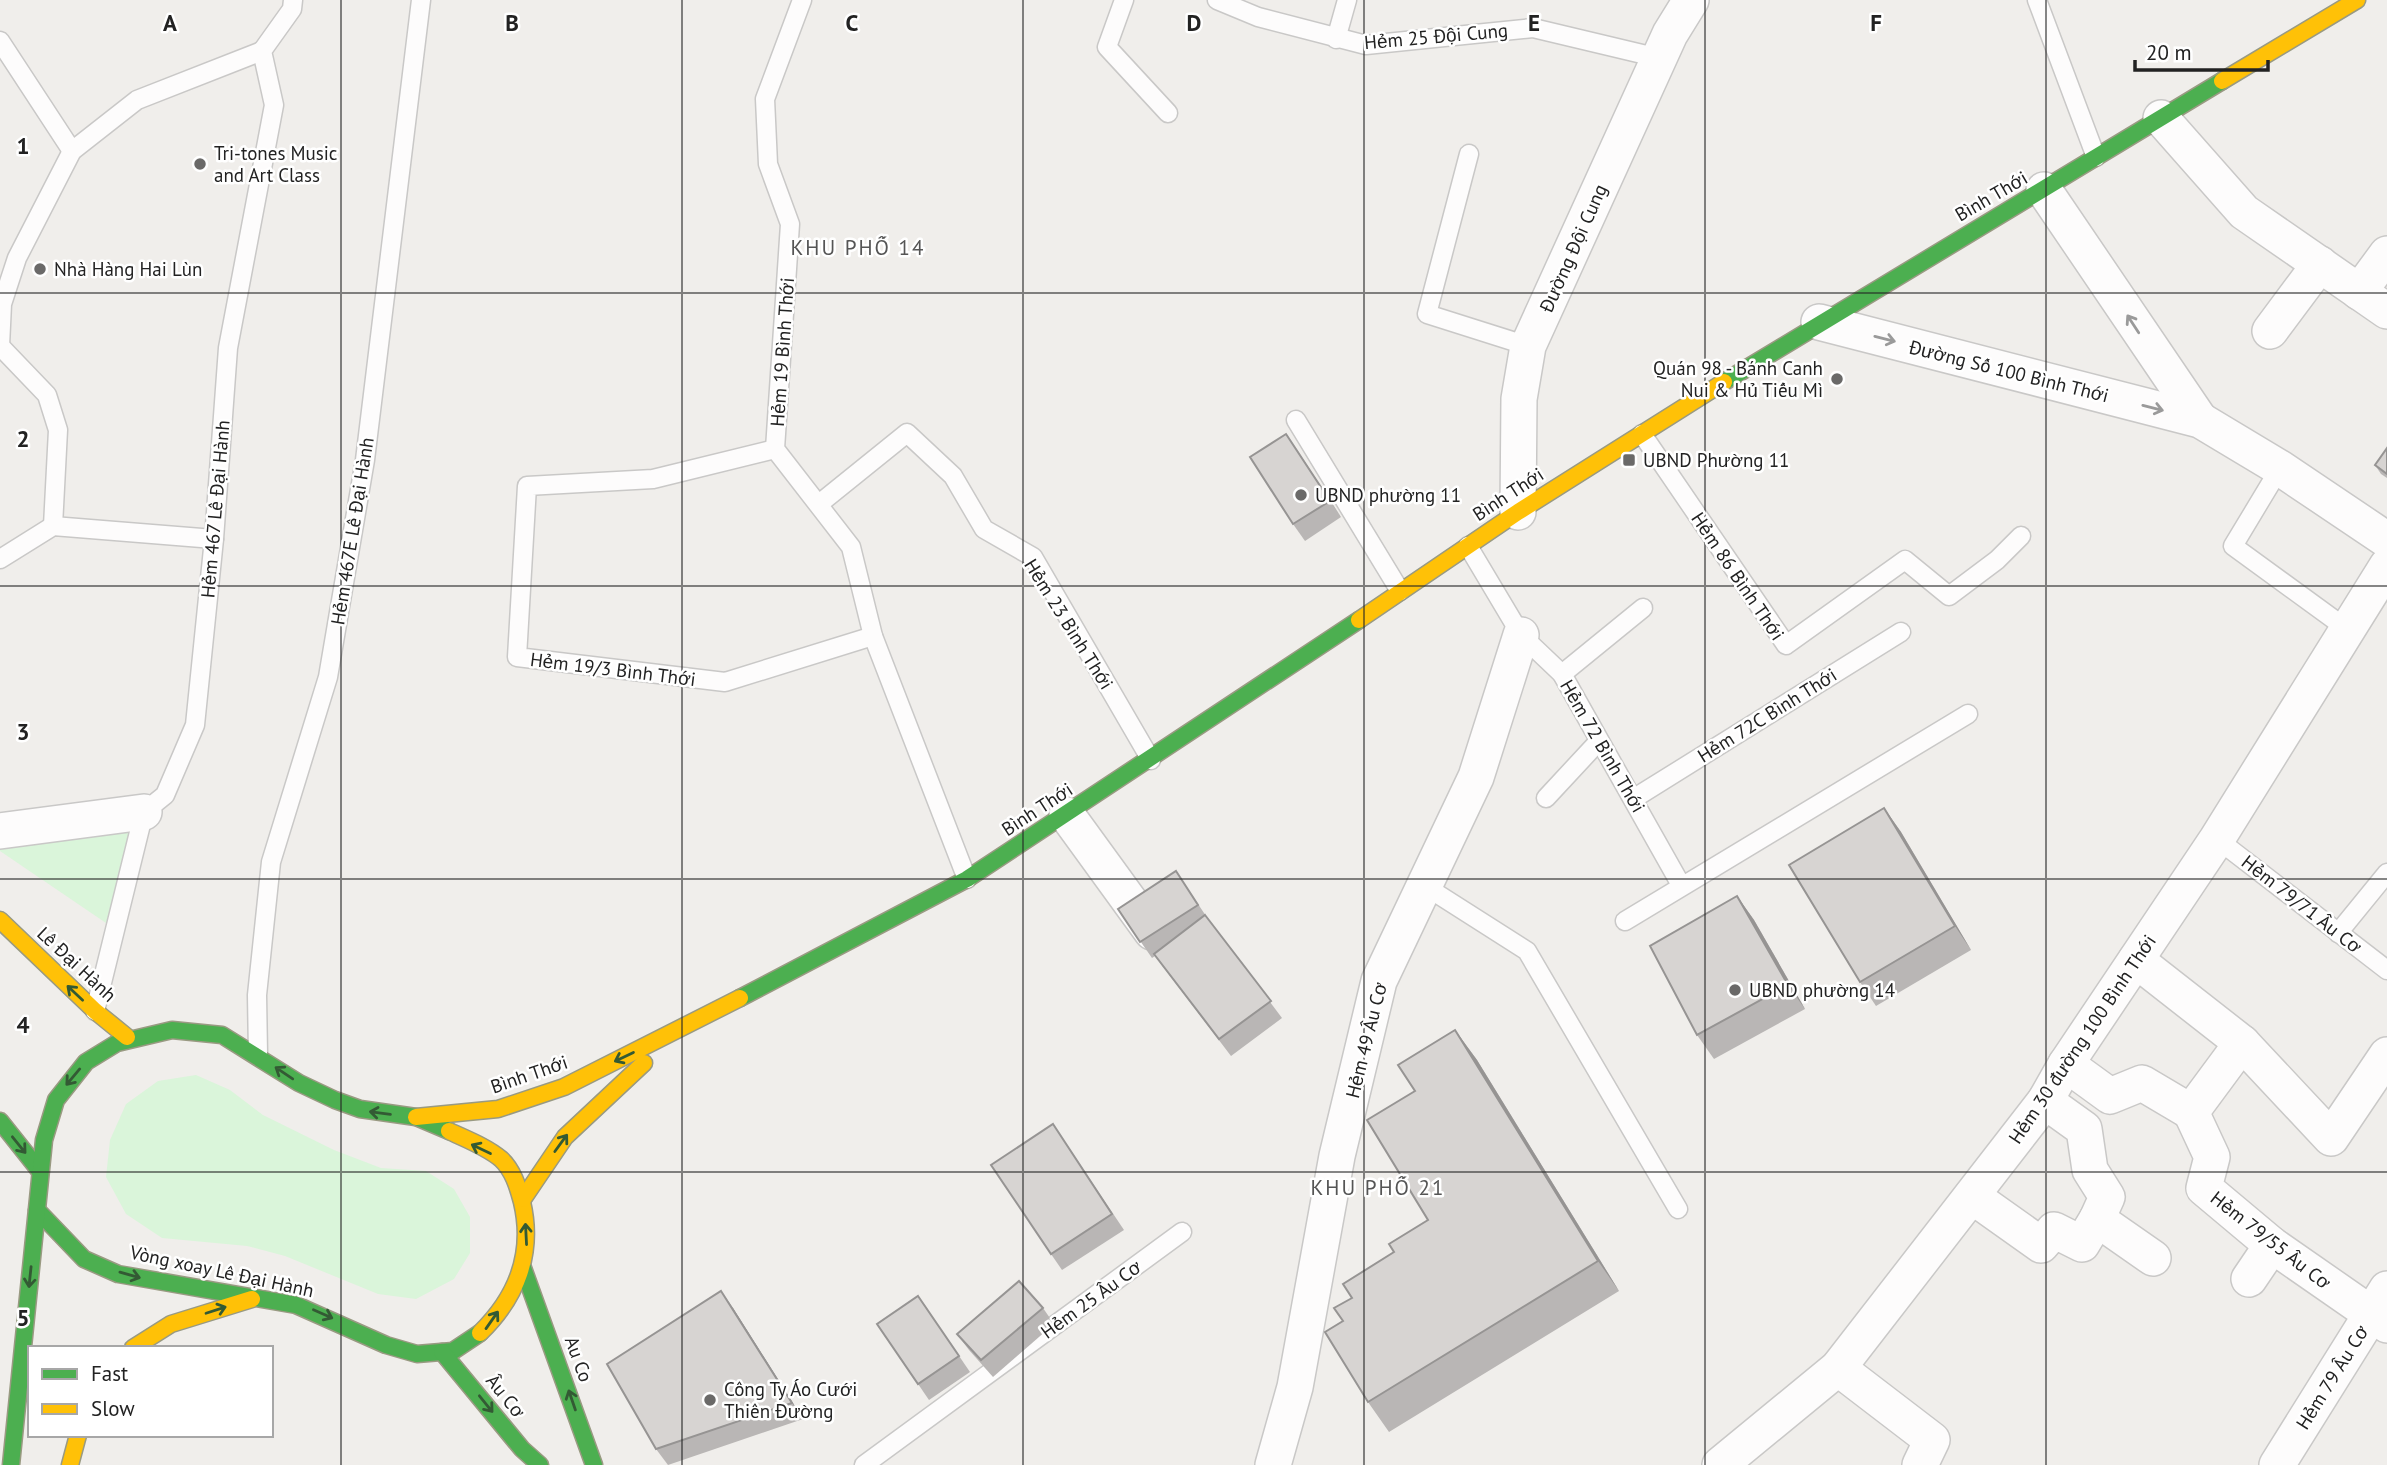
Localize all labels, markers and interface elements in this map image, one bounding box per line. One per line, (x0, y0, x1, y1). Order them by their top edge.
text: A (163, 8, 177, 37)
text: B (505, 8, 519, 37)
text: C (846, 8, 859, 37)
text: D (1187, 8, 1201, 37)
text: E (1528, 8, 1540, 37)
text: F (1870, 8, 1882, 37)
street label: Hẻm 25 Đội Cung (1363, 18, 1509, 54)
scale bar (2135, 28, 2268, 72)
text: 20 m (2146, 39, 2192, 66)
text: 1 (16, 131, 30, 160)
place label: Tri-tones Music and Art Class (214, 141, 337, 187)
marker: Tri-tones Music and Art Class (192, 156, 208, 172)
street label: Bình Thới (1950, 166, 2032, 226)
street label: Đường Đội Cung (1534, 180, 1612, 317)
district label: KHU PHỐ 14 (791, 234, 925, 261)
place label: Nhà Hàng Hai Lùn (54, 257, 202, 281)
marker: Nhà Hàng Hai Lùn (32, 261, 48, 277)
street label: Hẻm 19 Bình Thới (765, 277, 799, 427)
one-way arrow (2125, 315, 2140, 334)
one-way arrow (1873, 333, 1896, 346)
street label: Đường Số 100 Bình Thới (1906, 334, 2111, 407)
place label: Quán 98 - Bánh Canh Nui & Hủ Tiếu Mì (1653, 356, 1823, 402)
marker: Quán 98 - Bánh Canh Nui & Hủ Tiếu Mì (1829, 371, 1845, 387)
one-way arrow (2141, 402, 2164, 415)
street label: Hẻm 467 Lê Đại Hành (195, 419, 235, 599)
text: 2 (16, 424, 30, 453)
street label: Hẻm 467E Lê Đại Hành (325, 435, 379, 627)
place label: UBND Phường 11 (1643, 448, 1789, 472)
marker: UBND Phường 11 (1621, 452, 1637, 468)
street label: Bình Thới (1468, 462, 1548, 526)
place label: UBND phường 11 (1315, 483, 1461, 507)
marker: UBND phường 11 (1293, 487, 1309, 503)
street label: Hẻm 86 Bình Thới (1686, 507, 1790, 645)
street label: Hẻm 23 Bình Thới (1019, 554, 1119, 694)
street label: Hẻm 19/3 Bình Thới (529, 647, 697, 691)
street label: Hẻm 72C Bình Thới (1693, 663, 1841, 767)
street label: Hẻm 72 Bình Thới (1555, 675, 1651, 817)
text: 3 (16, 717, 30, 746)
street label: Bình Thới (997, 777, 1077, 841)
street label: Hẻm 79/71 Âu Cơ (2237, 850, 2367, 958)
street label: Lê Đại Hành (32, 921, 122, 1007)
street label: Hẻm 30 đường 100 Bình Thới (2003, 930, 2161, 1148)
place label: UBND phường 14 (1749, 978, 1895, 1002)
street label: Hẻm 49 Âu Cơ (1340, 979, 1392, 1101)
marker: UBND phường 14 (1727, 982, 1743, 998)
one-way arrow (67, 984, 84, 1001)
text: 4 (16, 1010, 30, 1039)
street label: Bình Thới (487, 1050, 571, 1098)
one-way arrow (614, 1051, 635, 1065)
one-way arrow (274, 1065, 294, 1079)
one-way arrow (65, 1067, 81, 1085)
one-way arrow (369, 1107, 391, 1120)
one-way arrow (554, 1134, 569, 1153)
one-way arrow (12, 1136, 27, 1154)
one-way arrow (471, 1142, 492, 1155)
district label: KHU PHỐ 21 (1311, 1174, 1445, 1201)
street label: Hẻm 79/55 Âu Cơ (2206, 1186, 2336, 1294)
one-way arrow (519, 1223, 532, 1245)
street label: Vòng xoay Lê Đại Hành (127, 1240, 316, 1302)
street label: Hẻm 25 Âu Cơ (1036, 1254, 1146, 1344)
one-way arrow (23, 1266, 36, 1288)
one-way arrow (118, 1269, 141, 1282)
text: 5 (16, 1303, 30, 1332)
one-way arrow (205, 1303, 227, 1316)
one-way arrow (311, 1308, 333, 1321)
one-way arrow (485, 1311, 499, 1330)
street label: Hẻm 79 Âu Cơ (2290, 1320, 2374, 1434)
street label: Au Co (560, 1333, 598, 1385)
legend (28, 1346, 273, 1437)
text: Fast (91, 1360, 128, 1387)
street label: Âu Cơ (481, 1369, 531, 1423)
place label: Công Ty Áo Cưới Thiên Đường (724, 1377, 857, 1423)
one-way arrow (565, 1390, 577, 1412)
marker: Công Ty Áo Cưới Thiên Đường (702, 1392, 718, 1408)
text: Slow (91, 1395, 135, 1422)
one-way arrow (478, 1395, 493, 1413)

